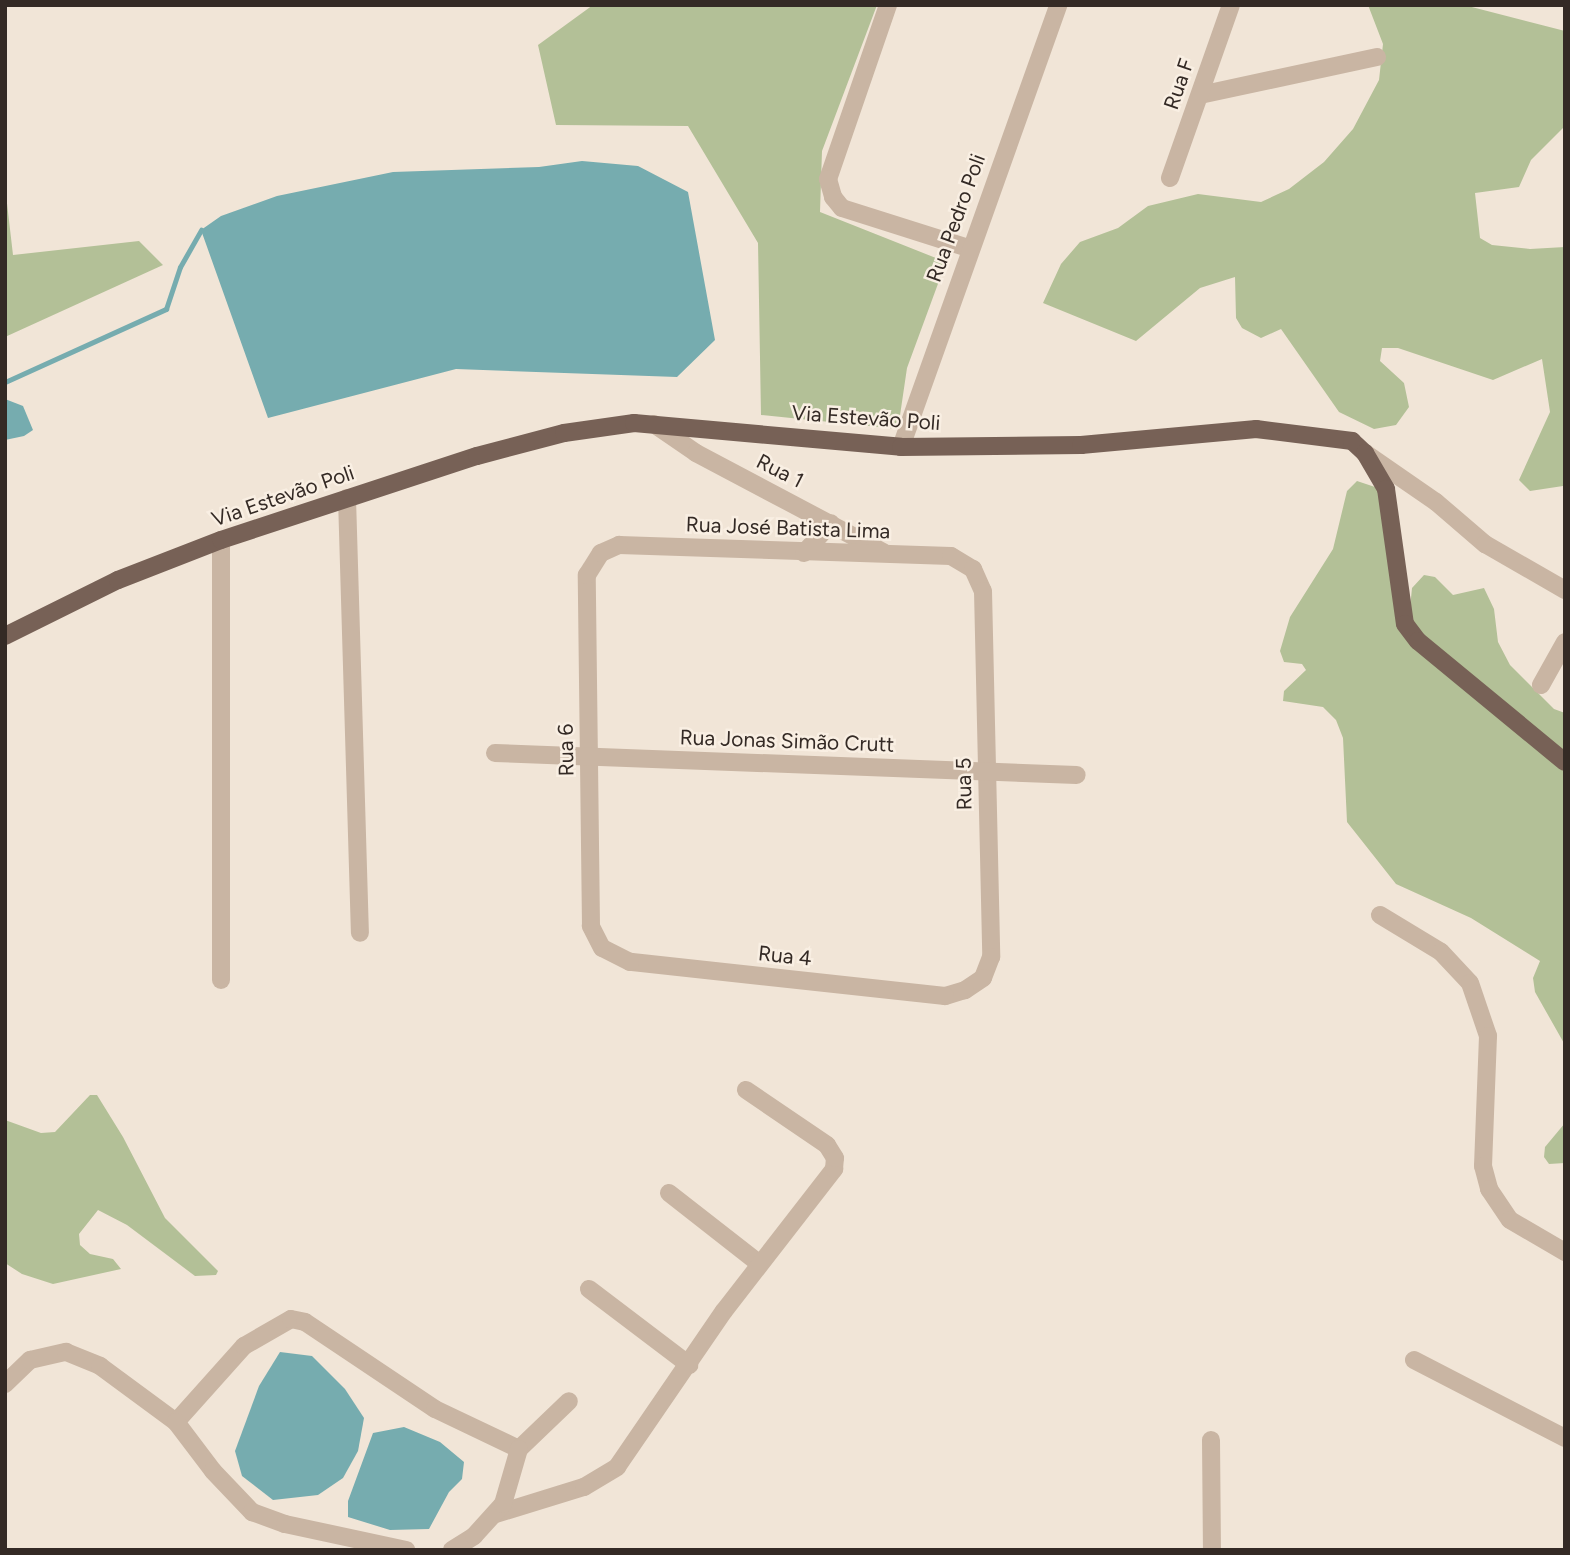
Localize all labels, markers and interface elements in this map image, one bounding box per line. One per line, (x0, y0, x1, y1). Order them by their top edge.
street label: Rua F (1159, 55, 1199, 113)
street label: Rua Pedro Poli (921, 150, 991, 286)
street label: Via Estevão Poli (791, 400, 941, 436)
street label: Rua 1 (752, 449, 808, 493)
street label: Via Estevão Poli (208, 460, 358, 532)
street label: Rua José Batista Lima (685, 512, 891, 544)
street label: Rua 6 (553, 723, 579, 777)
street label: Rua Jonas Simão Crutt (679, 725, 895, 757)
street label: Rua 5 (951, 757, 977, 811)
street label: Rua 4 (757, 941, 813, 971)

